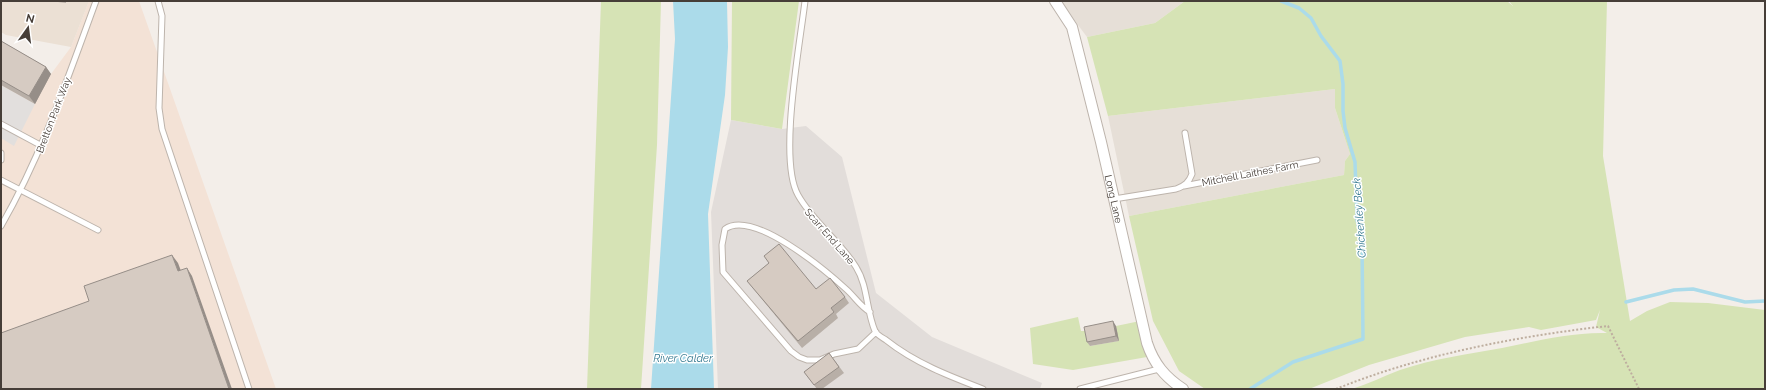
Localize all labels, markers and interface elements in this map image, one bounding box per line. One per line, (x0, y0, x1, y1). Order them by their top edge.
north arrow (8, 8, 48, 48)
text: N (25, 11, 36, 26)
street label: Bretton Park Way (34, 75, 73, 155)
street label: Mitchell Laithes Farm (1201, 159, 1299, 188)
street label: Long Lane (1103, 174, 1124, 224)
water label: Chickenley Beck (1350, 177, 1369, 259)
street label: Scarr End Lane (803, 206, 857, 266)
water label: River Calder (653, 352, 714, 365)

